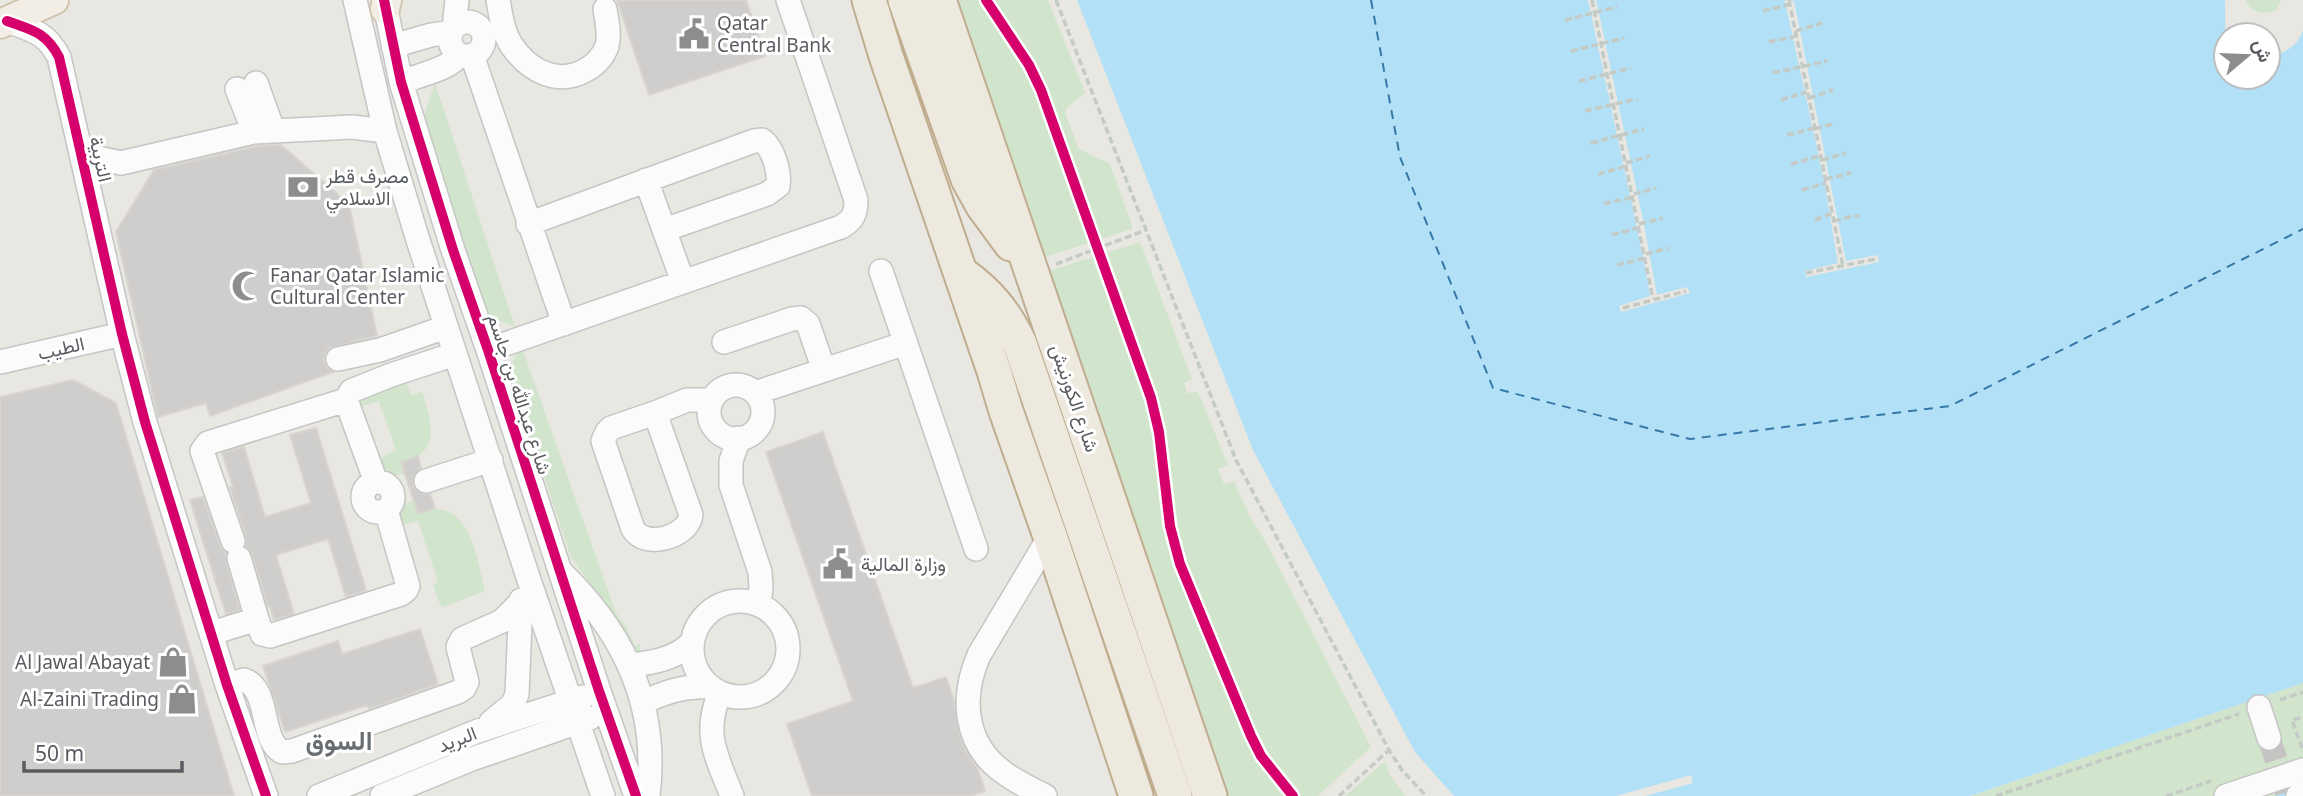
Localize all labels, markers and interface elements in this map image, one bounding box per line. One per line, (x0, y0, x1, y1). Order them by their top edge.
place label: Qatar Central Bank (717, 10, 831, 58)
public building icon: Qatar Central Bank (677, 17, 711, 51)
north arrow (2212, 21, 2282, 91)
text: ش (2247, 35, 2279, 66)
street label: التربية (83, 134, 119, 184)
place label: مصرف قطر الاسلامي (325, 163, 409, 214)
bank icon: مصرف قطر الاسلامي (286, 170, 320, 204)
place label: Fanar Qatar Islamic Cultural Center (270, 262, 444, 310)
mosque icon: Fanar Qatar Islamic Cultural Center (230, 269, 264, 303)
street label: شارع عبدالله بن جاسم (482, 310, 558, 478)
street label: الطيب (35, 330, 87, 366)
street label: شارع الكورنيش (1044, 341, 1106, 455)
public building icon: وزارة المالية (821, 547, 855, 581)
place label: وزارة المالية (861, 551, 946, 577)
shop icon: Al Jawal Abayat (156, 645, 190, 679)
place label: Al Jawal Abayat (15, 649, 150, 675)
shop icon: Al-Zaini Trading (165, 682, 199, 716)
place label: Al-Zaini Trading (20, 686, 159, 712)
street label: البريد (434, 720, 480, 758)
district label: السوق (306, 722, 372, 758)
scale bar (24, 730, 182, 774)
text: 50 m (35, 739, 84, 767)

